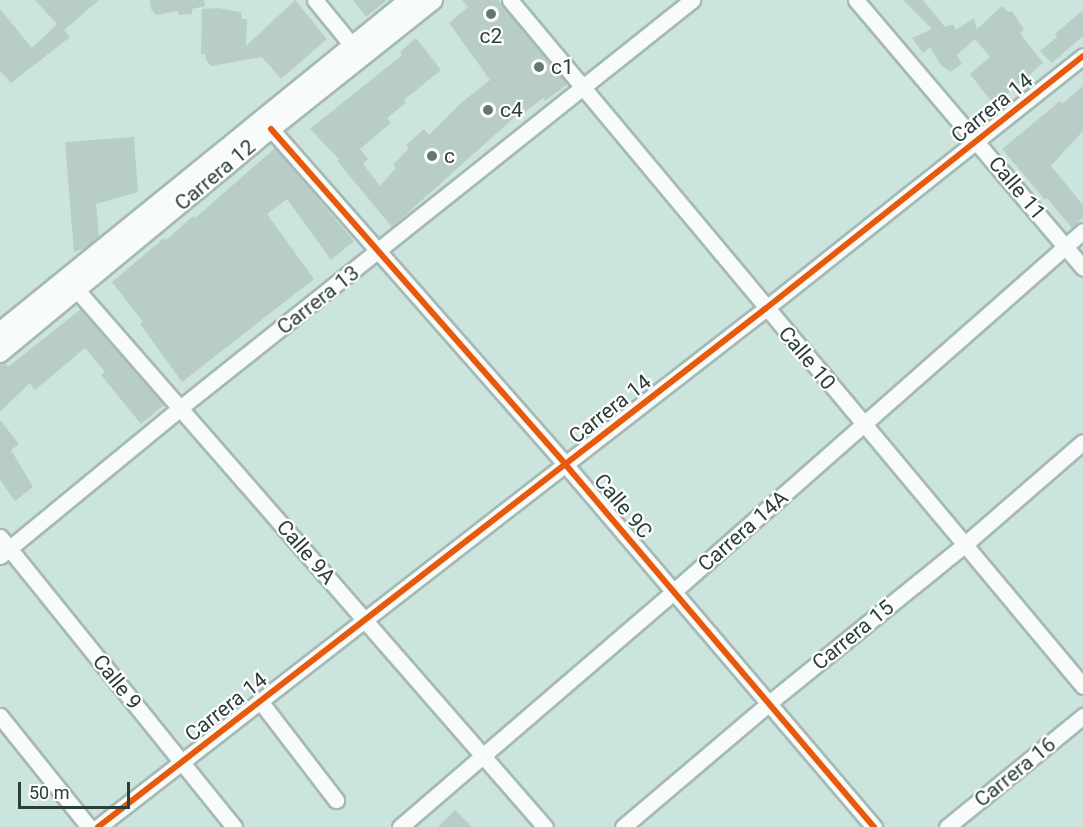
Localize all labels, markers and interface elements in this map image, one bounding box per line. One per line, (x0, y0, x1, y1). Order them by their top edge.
marker: c2 (484, 7, 498, 21)
place label: c2 (480, 23, 502, 49)
place label: c1 (551, 54, 574, 80)
marker: c1 (532, 60, 546, 74)
street label: Carrera 14 (946, 68, 1038, 148)
place label: c4 (500, 97, 523, 123)
marker: c4 (481, 103, 495, 117)
street label: Carrera 12 (170, 134, 260, 216)
place label: c (444, 143, 455, 169)
marker: c (425, 149, 439, 163)
street label: Calle 11 (983, 151, 1051, 225)
street label: Carrera 13 (272, 260, 364, 340)
street label: Calle 10 (773, 321, 841, 395)
street label: Carrera 14 (564, 369, 656, 449)
street label: Calle 9C (589, 468, 657, 544)
street label: Carrera 14A (693, 485, 793, 577)
street label: Calle 9A (271, 515, 341, 589)
street label: Carrera 15 (807, 595, 899, 675)
street label: Calle 9 (87, 649, 147, 715)
street label: Carrera 14 (180, 667, 272, 747)
street label: Carrera 16 (969, 732, 1061, 812)
scale bar (21, 770, 134, 808)
text: 50 m (29, 782, 69, 803)

